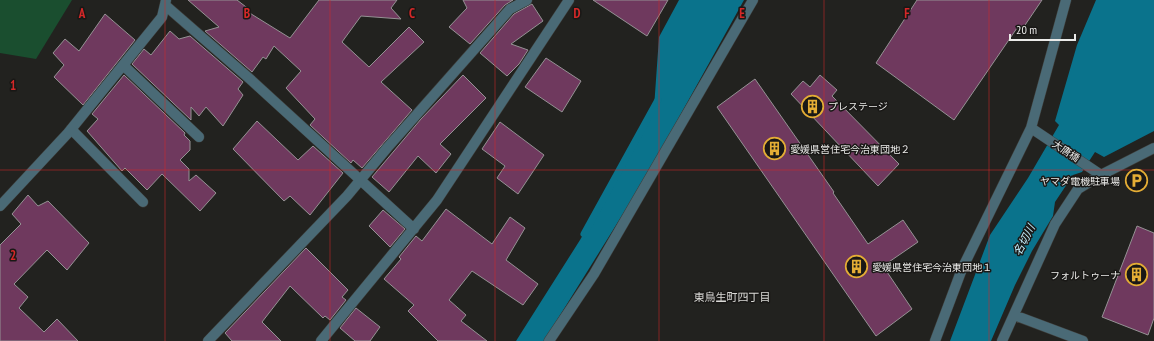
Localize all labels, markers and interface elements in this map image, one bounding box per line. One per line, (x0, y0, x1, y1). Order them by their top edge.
text: A (78, 5, 86, 22)
text: B (244, 5, 250, 22)
text: C (409, 5, 415, 22)
text: D (574, 5, 581, 22)
text: E (739, 5, 745, 22)
text: F (904, 5, 910, 22)
scale bar (1010, 16, 1075, 42)
text: 20 m (1016, 22, 1037, 37)
text: 1 (10, 77, 16, 94)
building icon: プレステージ (800, 93, 826, 119)
place label: プレステージ (828, 100, 888, 113)
building icon: 愛媛県営住宅今治東団地２ (762, 136, 788, 162)
street label: 大唐橋 (1050, 137, 1082, 165)
place label: 愛媛県営住宅今治東団地２ (790, 143, 910, 156)
parking icon: ヤマダ電機駐車場 (1123, 168, 1149, 194)
place label: ヤマダ電機駐車場 (1040, 175, 1120, 188)
water label: 名切川 (1010, 221, 1038, 258)
text: 2 (10, 247, 16, 264)
building icon: 愛媛県営住宅今治東団地１ (843, 254, 869, 280)
place label: 愛媛県営住宅今治東団地１ (872, 261, 992, 274)
building icon: フォルトゥーナ (1123, 262, 1149, 288)
place label: フォルトゥーナ (1050, 269, 1120, 282)
district label: 東鳥生町四丁目 (694, 290, 771, 304)

